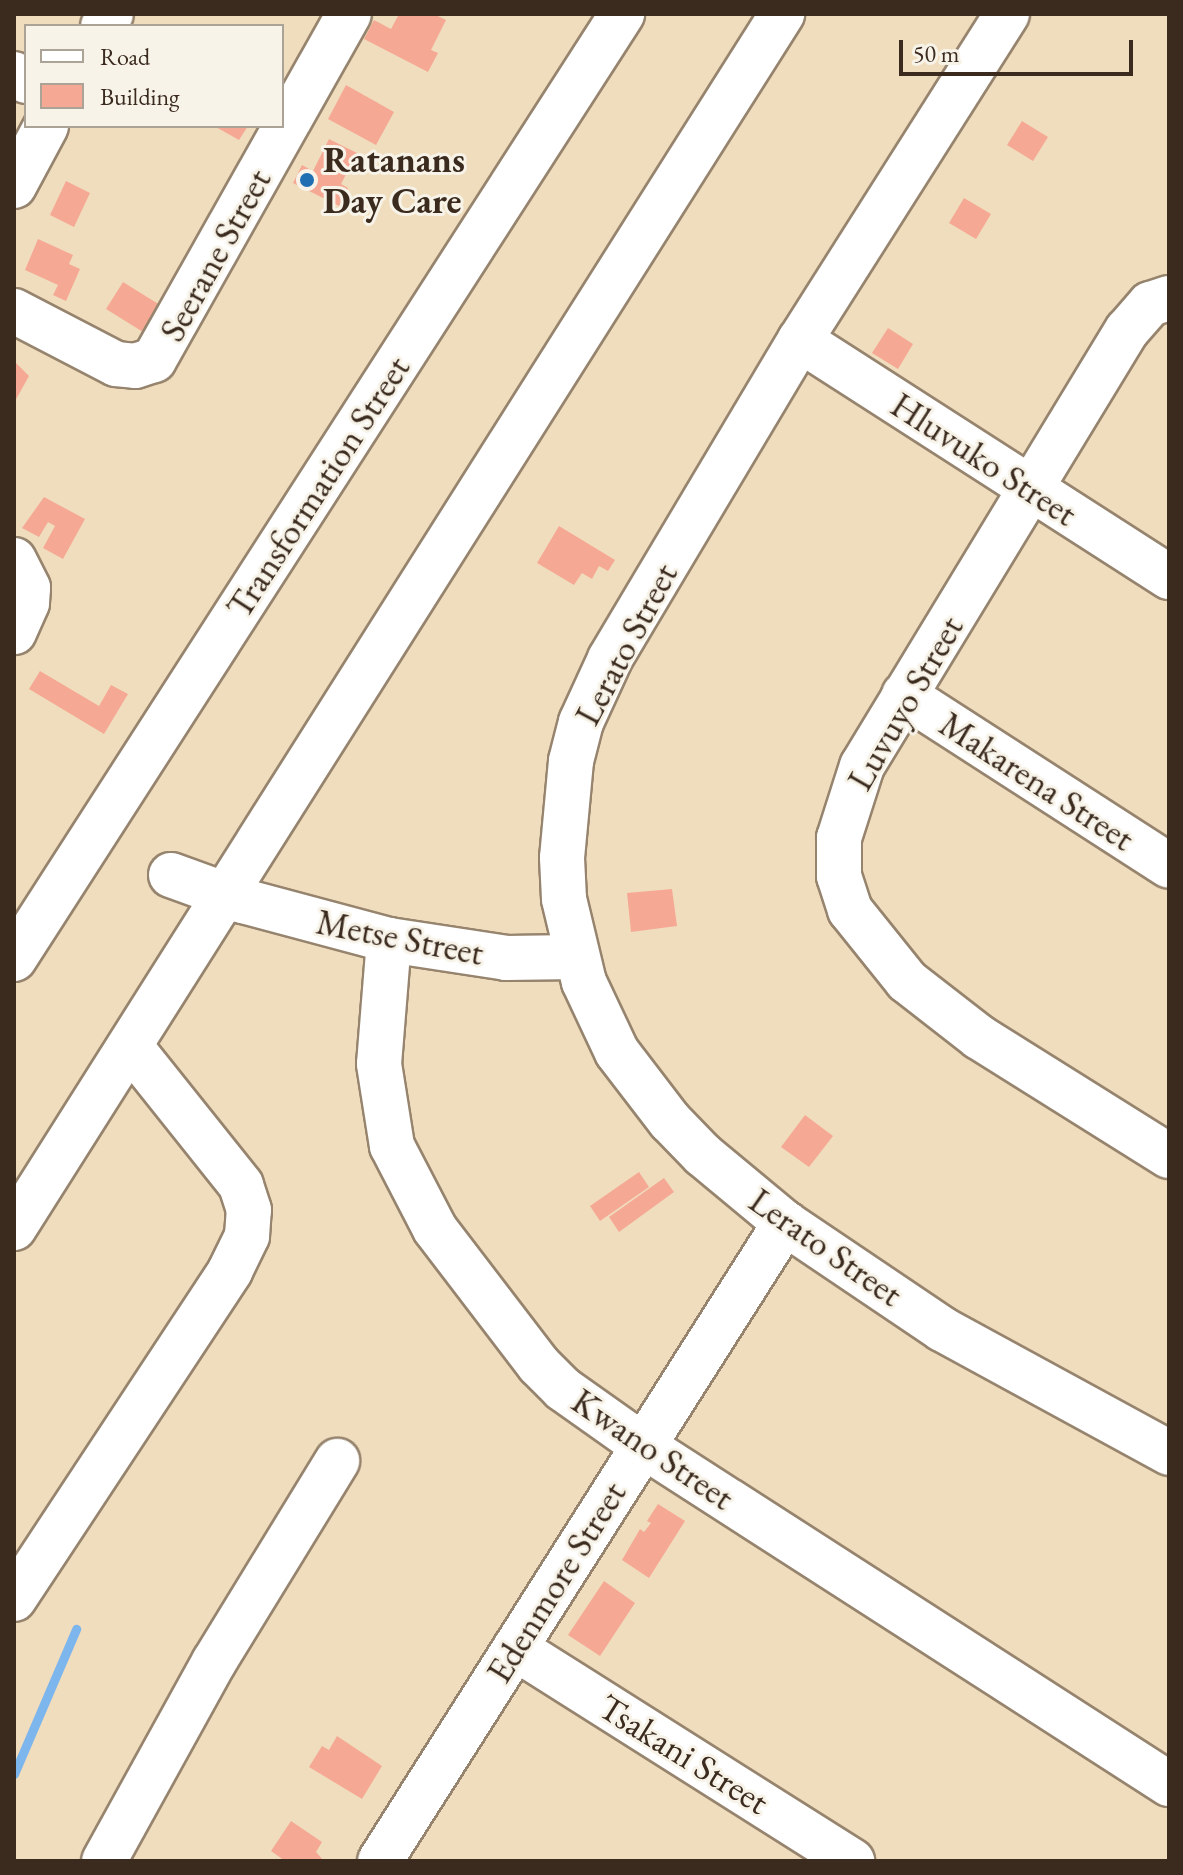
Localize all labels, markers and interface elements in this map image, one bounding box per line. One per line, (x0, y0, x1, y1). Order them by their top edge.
legend (24, 24, 284, 128)
scale bar (903, 24, 1137, 74)
text: 50 m (913, 38, 960, 69)
text: Road (100, 41, 150, 72)
text: Building (100, 81, 180, 112)
place label: Ratanans Day Care (323, 137, 465, 222)
street label: Seerane Street (150, 161, 280, 349)
marker: Ratanans Day Care (298, 171, 316, 189)
street label: Transformation Street (217, 348, 419, 626)
street label: Hluvuko Street (883, 383, 1085, 535)
street label: Lerato Street (565, 556, 687, 732)
street label: Luvuyo Street (838, 608, 972, 798)
street label: Makarena Street (932, 702, 1142, 860)
street label: Metse Street (313, 900, 487, 974)
street label: Lerato Street (741, 1179, 911, 1315)
street label: Kwano Street (564, 1379, 742, 1519)
street label: Edenmore Street (477, 1474, 635, 1690)
street label: Tsakani Street (591, 1685, 777, 1823)

